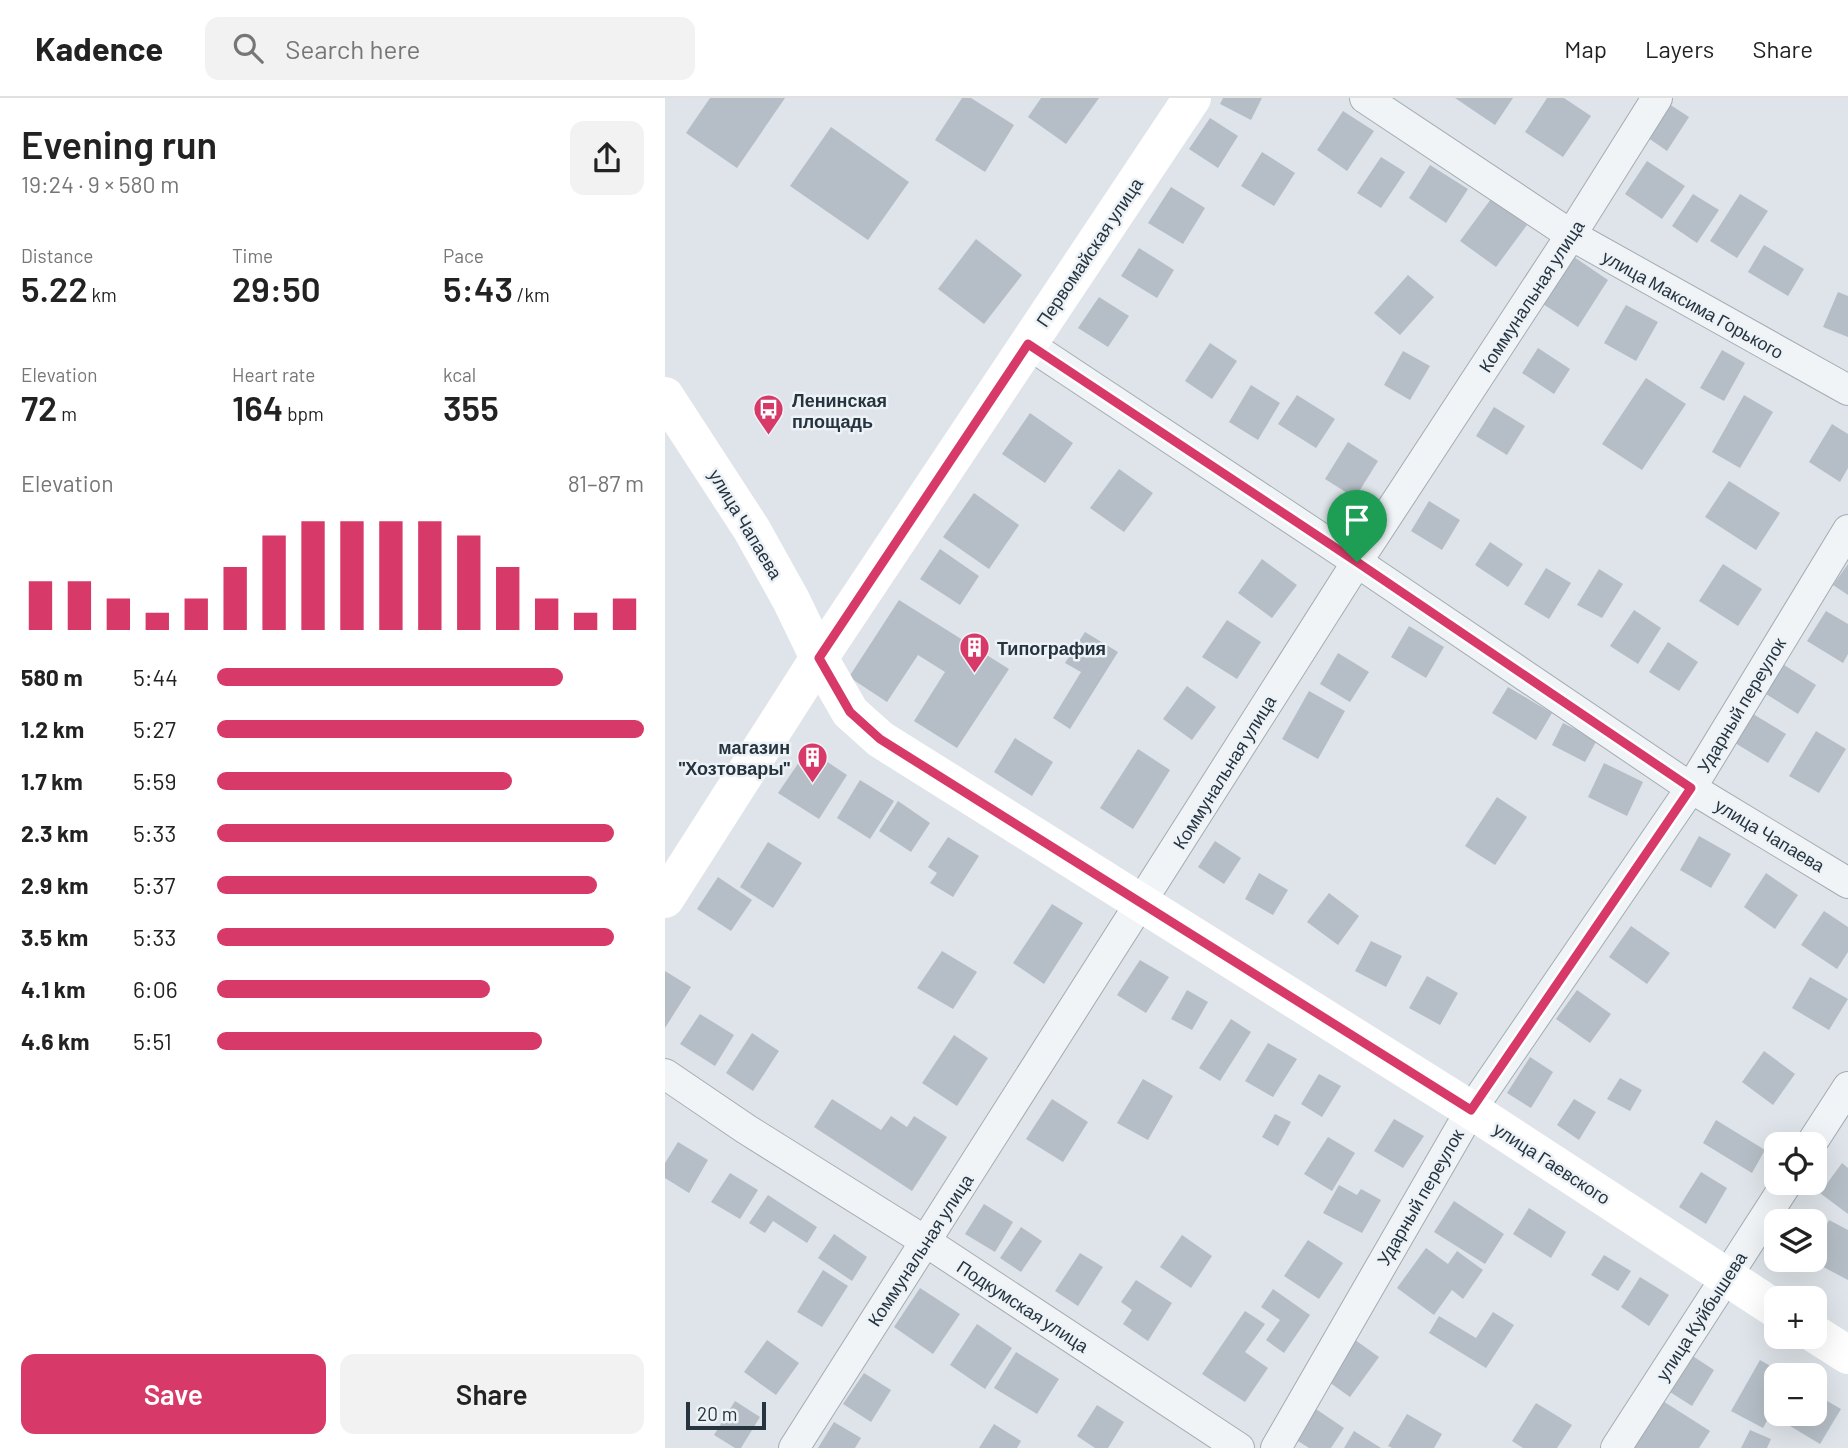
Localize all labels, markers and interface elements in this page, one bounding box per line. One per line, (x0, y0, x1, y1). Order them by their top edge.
search box (205, 17, 695, 80)
text: Kadence (35, 28, 163, 68)
icon: search (229, 29, 267, 67)
text: Search here (285, 33, 420, 64)
text: Map (1564, 34, 1607, 63)
text: Layers (1645, 34, 1714, 63)
text: Share (1752, 34, 1813, 63)
text: Evening run (21, 121, 217, 167)
button: share (570, 121, 644, 195)
text: 19:24 · 9 × 580 m (21, 170, 179, 198)
street label: Первомайская улица (1031, 173, 1148, 331)
street label: Коммунальная улица (1474, 215, 1589, 376)
text: Distance (21, 244, 93, 267)
text: Time (232, 244, 273, 267)
text: Pace (443, 244, 484, 267)
street label: улица Максима Горького (1599, 245, 1787, 363)
text: 5.22 (21, 267, 88, 309)
text: 29:50 (232, 267, 321, 309)
text: 5:43 (443, 267, 513, 309)
text: km (88, 283, 117, 306)
text: /km (513, 283, 550, 306)
text: Elevation (21, 363, 98, 386)
text: Heart rate (232, 363, 315, 386)
text: kcal (443, 363, 476, 386)
text: 72 (21, 386, 57, 428)
text: 164 (232, 386, 283, 428)
text: 355 (443, 386, 499, 428)
place label: Ленинская площадь (792, 389, 887, 432)
bus stop icon: Ленинская площадь (752, 393, 786, 437)
text: m (57, 402, 77, 425)
text: bpm (283, 402, 324, 425)
street label: улица Чапаева (705, 465, 788, 584)
text: Elevation (21, 469, 114, 497)
text: 81–87 m (568, 469, 644, 497)
pin (1327, 490, 1387, 562)
icon: arrive (1338, 501, 1376, 539)
building icon: Типография (957, 631, 991, 675)
street label: Ударный переулок (1692, 633, 1790, 777)
place label: Типография (997, 637, 1106, 659)
text: 580 m (21, 663, 83, 691)
text: 5:44 (133, 663, 178, 691)
street label: Коммунальная улица (1168, 690, 1281, 853)
text: 1.2 km (21, 715, 84, 743)
text: 5:27 (133, 715, 176, 743)
place label: магазин "Хозтовары" (679, 736, 791, 779)
building icon: магазин "Хозтовары" (796, 740, 830, 784)
text: 1.7 km (21, 767, 83, 795)
text: 5:59 (133, 767, 176, 795)
street label: улица Чапаева (1711, 794, 1830, 877)
text: 2.3 km (21, 819, 89, 847)
text: 5:33 (133, 819, 176, 847)
text: 2.9 km (21, 871, 88, 899)
text: 5:37 (133, 871, 175, 899)
text: 3.5 km (21, 923, 88, 951)
text: 5:33 (133, 923, 176, 951)
text: 4.1 km (21, 975, 85, 1003)
text: 6:06 (133, 975, 177, 1003)
text: 4.6 km (21, 1027, 90, 1055)
text: 5:51 (133, 1027, 172, 1055)
street label: улица Гаевского (1490, 1117, 1614, 1209)
street label: Ударный переулок (1372, 1125, 1468, 1269)
map controls (1764, 1132, 1827, 1426)
button: locate (1764, 1132, 1827, 1195)
street label: Коммунальная улица (863, 1169, 978, 1330)
button: layers (1764, 1209, 1827, 1272)
street label: улица Куйбышева (1651, 1246, 1752, 1385)
street label: Подкумская улица (953, 1255, 1094, 1357)
button: + (1764, 1286, 1827, 1349)
button: Save (21, 1354, 326, 1434)
button: Share (340, 1354, 644, 1434)
button: − (1764, 1363, 1827, 1426)
scale bar (686, 1399, 767, 1431)
text: 20 m (697, 1402, 737, 1425)

